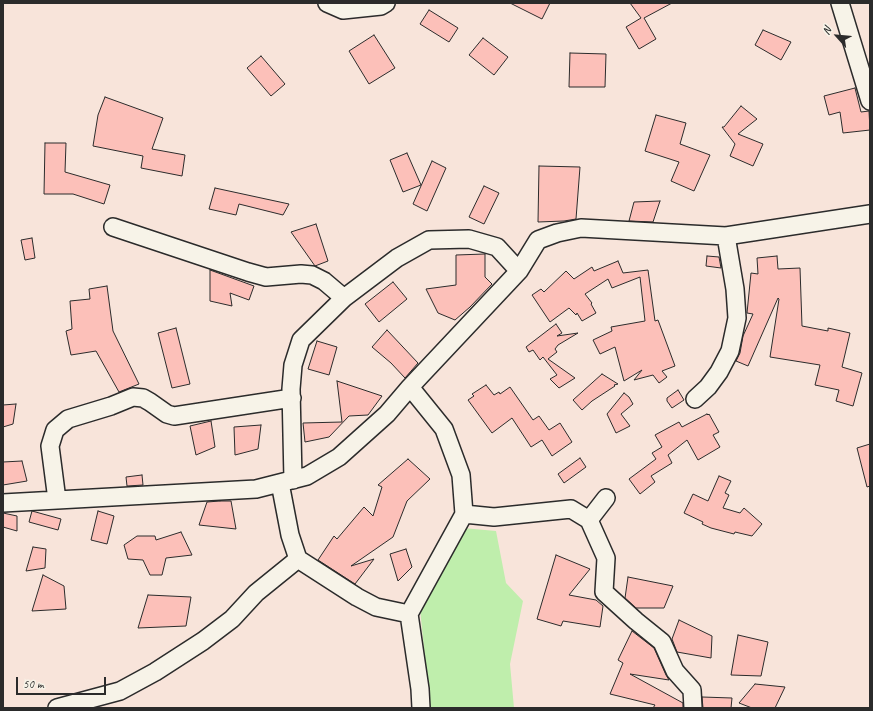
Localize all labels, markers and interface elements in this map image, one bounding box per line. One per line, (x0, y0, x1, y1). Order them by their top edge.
north arrow (817, 16, 857, 56)
text: N (819, 24, 834, 37)
scale bar (18, 669, 108, 695)
text: 50 m (23, 676, 43, 692)

